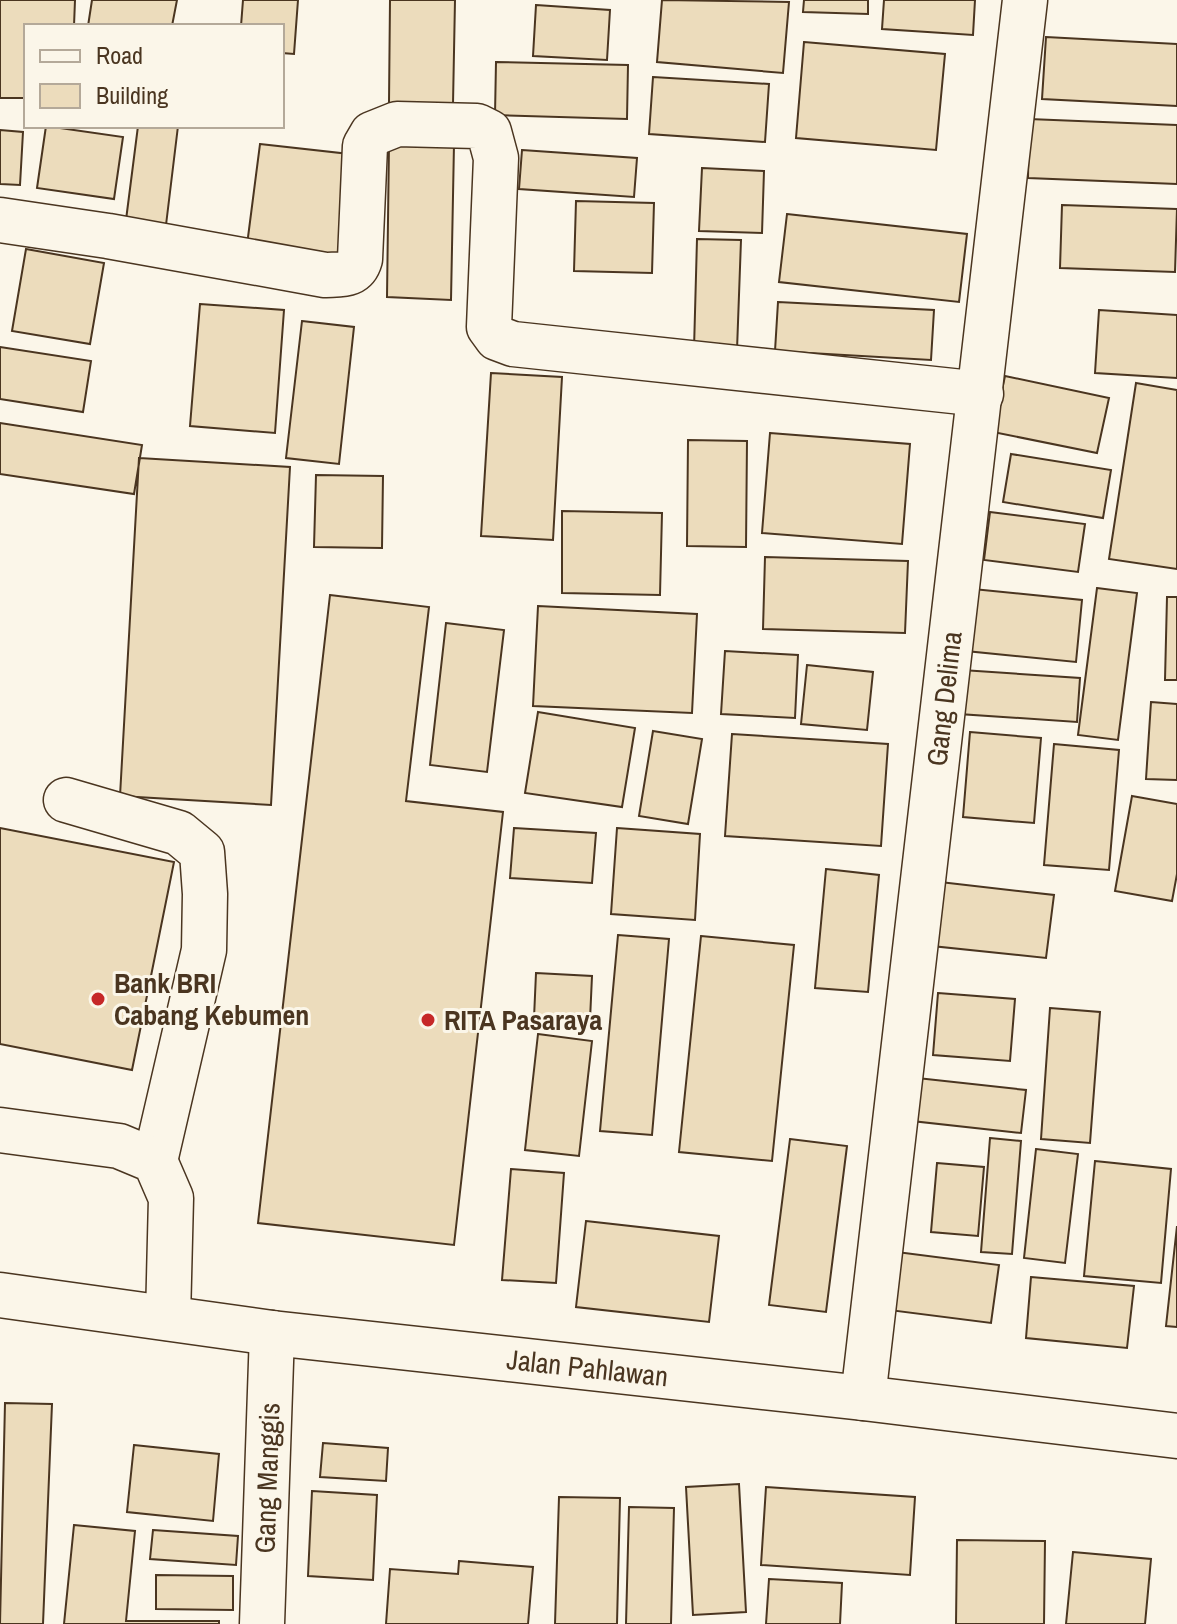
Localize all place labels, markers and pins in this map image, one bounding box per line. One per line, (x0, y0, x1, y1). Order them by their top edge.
place label: Bank BRI Cabang Kebumen (114, 964, 309, 1034)
marker: Bank BRI Cabang Kebumen (89, 990, 107, 1008)
place label: RITA Pasaraya (444, 1001, 603, 1039)
marker: RITA Pasaraya (419, 1011, 437, 1029)

